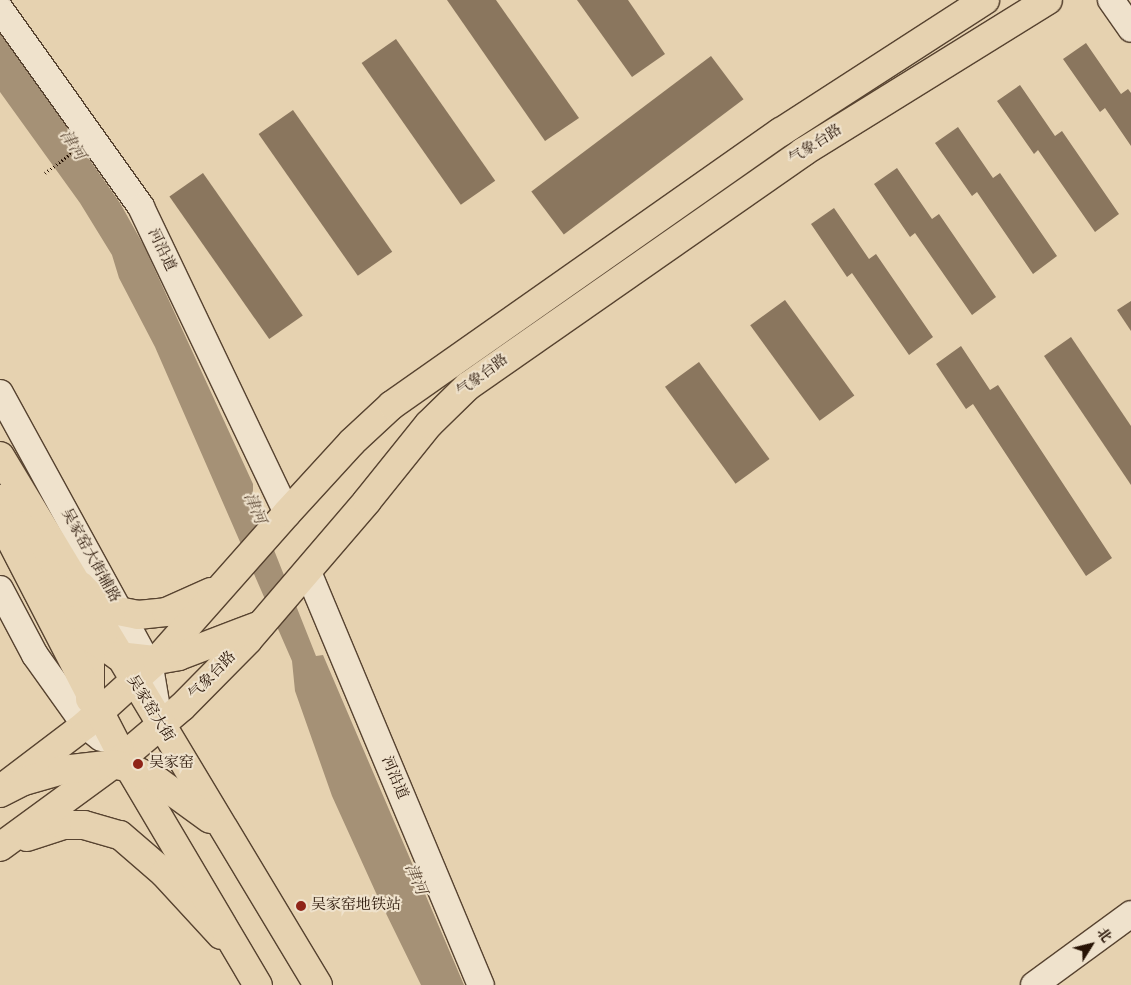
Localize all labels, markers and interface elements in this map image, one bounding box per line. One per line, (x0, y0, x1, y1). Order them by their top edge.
street label: 气象台路 (786, 121, 846, 169)
water label: 津河 (54, 127, 88, 165)
street label: 河沿道 (143, 226, 179, 274)
street label: 气象台路 (454, 351, 512, 401)
water label: 津河 (238, 491, 268, 527)
street label: 吴家窑大街辅路 (57, 506, 123, 606)
street label: 气象台路 (186, 648, 240, 704)
street label: 吴家窑大街 (122, 672, 178, 746)
street label: 河沿道 (377, 754, 411, 802)
place label: 吴家窑 (149, 755, 194, 773)
marker: 吴家窑 (131, 757, 145, 771)
water label: 津河 (399, 862, 429, 898)
place label: 吴家窑地铁站 (311, 897, 401, 915)
marker: 吴家窑地铁站 (295, 900, 307, 912)
north arrow (1066, 920, 1116, 970)
text: 北 (1091, 925, 1115, 948)

